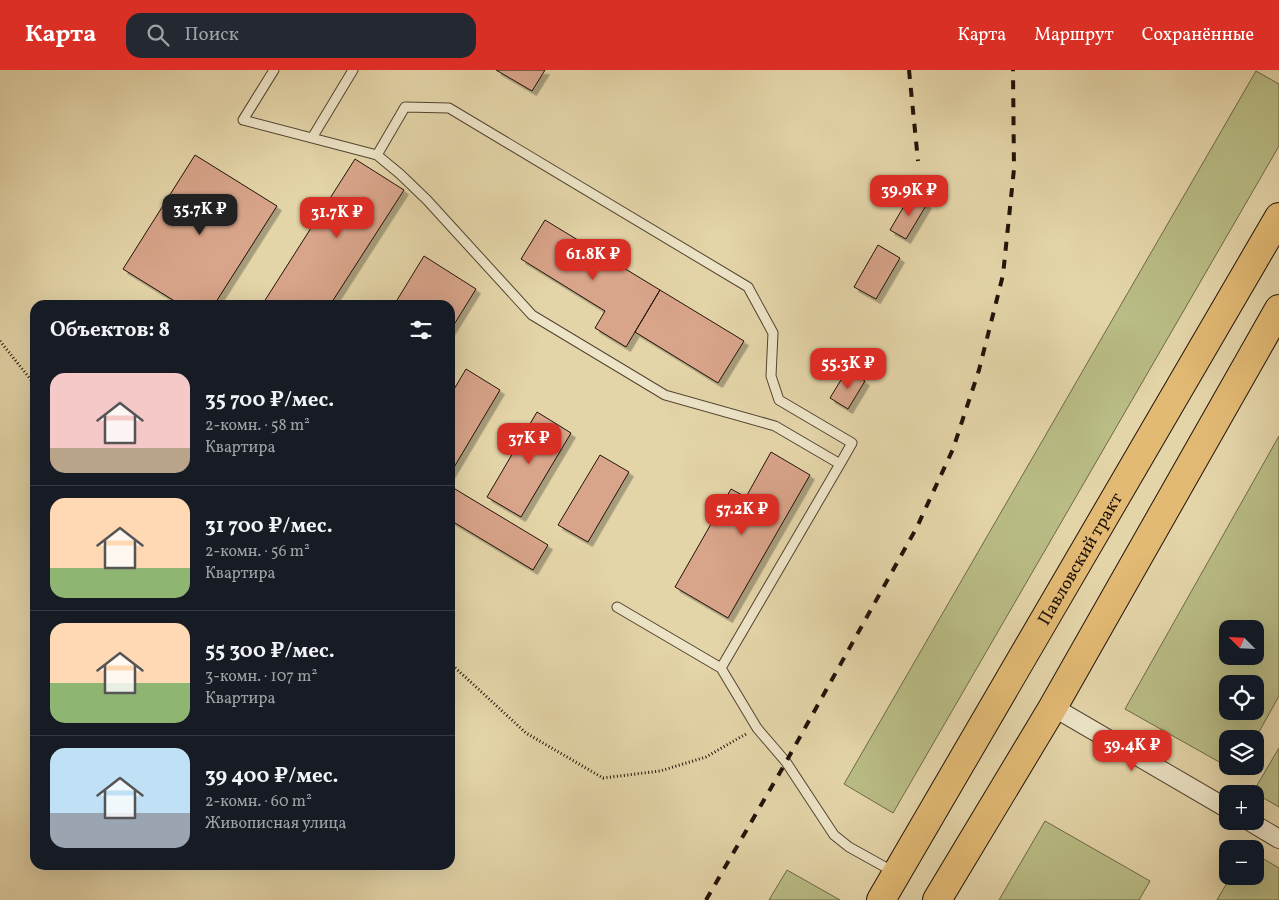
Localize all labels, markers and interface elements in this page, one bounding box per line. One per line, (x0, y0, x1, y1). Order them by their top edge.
search box (126, 13, 476, 58)
text: Карта (25, 18, 96, 52)
icon: search (144, 21, 172, 49)
text: Поиск (184, 22, 239, 48)
text: Карта (957, 23, 1006, 48)
text: Маршрут (1034, 23, 1114, 48)
text: Сохранённые (1142, 23, 1254, 48)
pin: 39.9K ₽ (863, 174, 955, 217)
text: 39.9K ₽ (881, 180, 937, 202)
pin: 35.7K ₽ (154, 194, 246, 236)
pin: 31.7K ₽ (291, 196, 383, 239)
text: 35.7K ₽ (173, 199, 227, 221)
text: 31.7K ₽ (311, 202, 363, 224)
pin: 61.8K ₽ (547, 238, 639, 281)
text: 61.8K ₽ (566, 244, 620, 266)
text: Объектов: 8 (50, 316, 170, 345)
icon: filters (407, 316, 435, 344)
pin: 55.3K ₽ (802, 348, 894, 390)
text: 55.3K ₽ (821, 353, 875, 375)
text: 35 700 ₽/мес. (205, 386, 334, 415)
icon: home (90, 393, 150, 453)
text: 2-комн. · 58 m² (205, 415, 310, 437)
pin: 37K ₽ (494, 422, 564, 465)
text: 37K ₽ (508, 428, 550, 450)
text: Квартира (205, 437, 275, 459)
street label: Павловский тракт (1033, 489, 1130, 630)
pin: 57.2K ₽ (696, 494, 788, 536)
text: 57.2K ₽ (716, 499, 768, 521)
text: 31 700 ₽/мес. (205, 512, 333, 541)
icon: home (90, 518, 150, 578)
text: 2-комн. · 56 m² (205, 541, 310, 563)
text: Квартира (205, 563, 275, 585)
north arrow (1219, 620, 1264, 665)
map controls (1219, 620, 1264, 885)
text: 55 300 ₽/мес. (205, 637, 335, 666)
icon: home (90, 643, 150, 703)
text: 3-комн. · 107 m² (205, 666, 317, 688)
button: locate (1219, 675, 1264, 720)
text: Квартира (205, 688, 275, 710)
pin: 39.4K ₽ (1086, 730, 1178, 772)
button: layers (1219, 730, 1264, 775)
text: 39.4K ₽ (1104, 735, 1160, 757)
text: 39 400 ₽/мес. (205, 762, 338, 791)
icon: home (90, 768, 150, 828)
button: + (1219, 785, 1264, 830)
text: 2-комн. · 60 m² (205, 791, 312, 813)
text: Живописная улица (205, 813, 346, 835)
button: − (1219, 840, 1264, 885)

